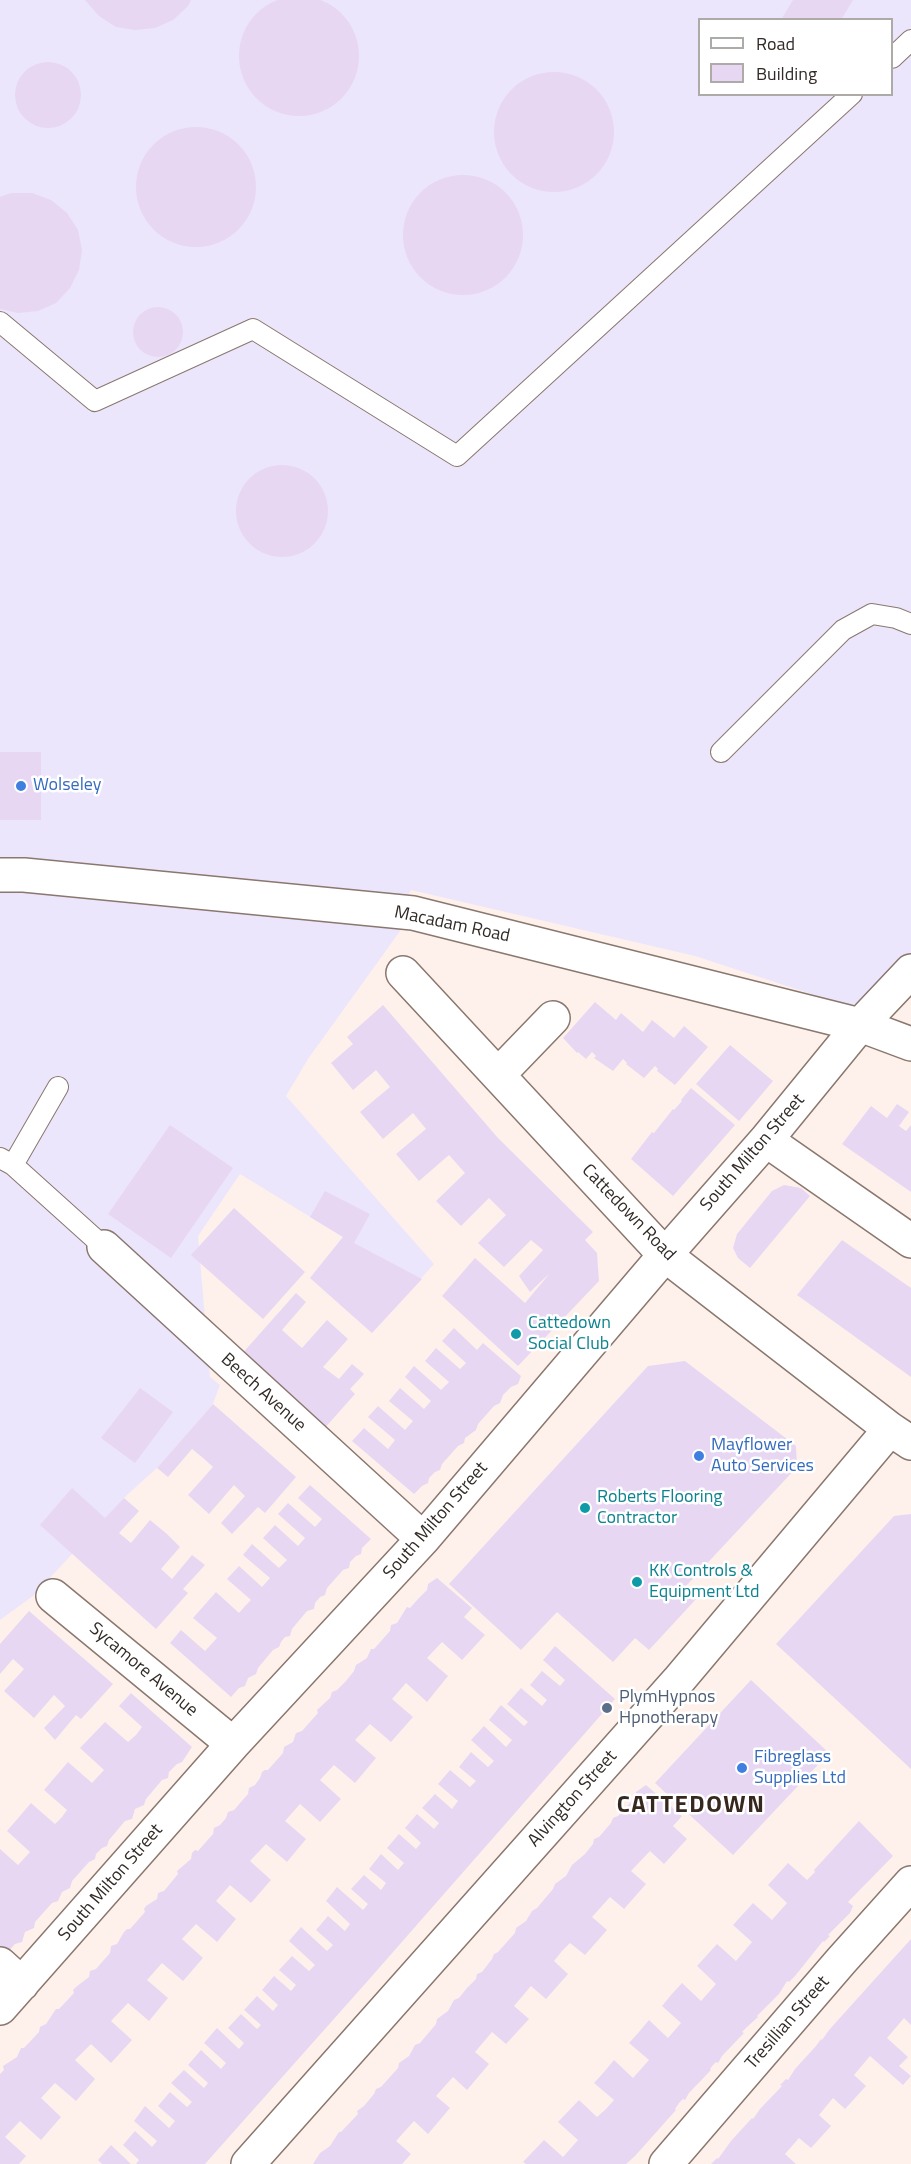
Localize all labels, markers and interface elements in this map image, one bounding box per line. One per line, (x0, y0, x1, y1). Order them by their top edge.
legend (698, 18, 893, 96)
text: Road (756, 30, 795, 57)
text: Building (756, 60, 817, 87)
place label: Wolseley (33, 775, 101, 797)
marker: Wolseley (14, 779, 28, 793)
street label: Macadam Road (392, 902, 512, 948)
street label: South Milton Street (696, 1090, 810, 1216)
street label: Cattedown Road (577, 1160, 679, 1266)
place label: Cattedown Social Club (528, 1313, 611, 1356)
marker: Cattedown Social Club (509, 1327, 523, 1341)
street label: Beech Avenue (216, 1349, 310, 1437)
place label: Mayflower Auto Services (711, 1435, 814, 1478)
marker: Mayflower Auto Services (692, 1449, 706, 1463)
street label: South Milton Street (379, 1458, 493, 1584)
place label: Roberts Flooring Contractor (597, 1487, 723, 1530)
marker: Roberts Flooring Contractor (578, 1501, 592, 1515)
place label: KK Controls & Equipment Ltd (649, 1561, 759, 1604)
marker: KK Controls & Equipment Ltd (630, 1575, 644, 1589)
street label: Sycamore Avenue (84, 1618, 202, 1722)
place label: PlymHypnos Hpnotherapy (619, 1687, 718, 1730)
marker: PlymHypnos Hpnotherapy (600, 1701, 614, 1715)
street label: Alvington Street (524, 1746, 622, 1852)
place label: Fibreglass Supplies Ltd (754, 1747, 846, 1790)
marker: Fibreglass Supplies Ltd (735, 1761, 749, 1775)
district label: CATTEDOWN (617, 1792, 765, 1820)
street label: South Milton Street (54, 1820, 168, 1946)
street label: Tresillian Street (742, 1972, 834, 2074)

